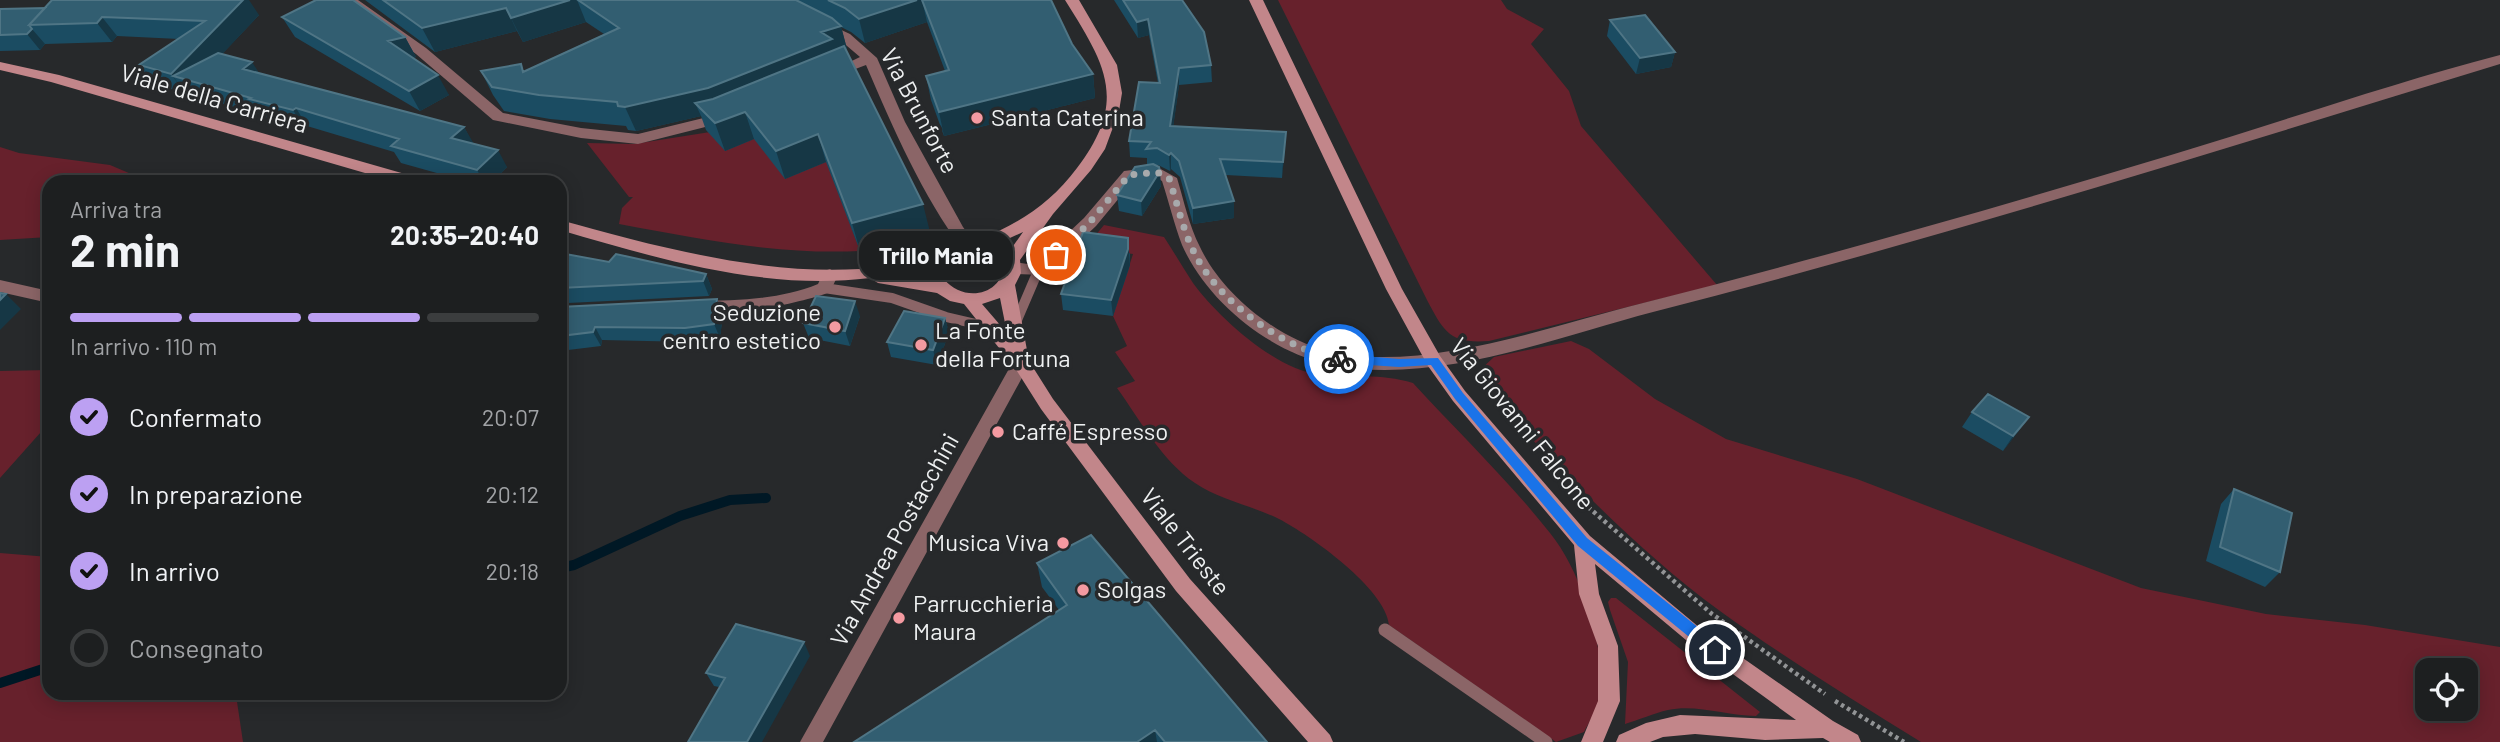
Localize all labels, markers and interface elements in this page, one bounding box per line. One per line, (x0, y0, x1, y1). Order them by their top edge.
street label: Via Brunforte (875, 43, 965, 178)
street label: Viale della Carriera (117, 57, 311, 138)
place label: Santa Caterina (991, 102, 1144, 131)
marker: Santa Caterina (969, 110, 985, 126)
text: Arriva tra (70, 195, 162, 223)
text: 20:35–20:40 (390, 219, 539, 250)
text: 2 min (70, 221, 180, 276)
pin (1026, 225, 1086, 285)
callout: Trillo Mania (860, 230, 1014, 280)
icon: bag (1037, 236, 1075, 274)
text: Trillo Mania (879, 241, 993, 269)
place label: Seduzione centro estetico (662, 297, 821, 354)
place label: La Fonte della Fortuna (935, 315, 1071, 372)
marker: Seduzione centro estetico (827, 319, 843, 335)
courier (1304, 324, 1374, 394)
street label: Via Giovanni Falcone (1445, 331, 1601, 515)
text: In arrivo · 110 m (70, 332, 217, 360)
marker: La Fonte della Fortuna (913, 337, 929, 353)
icon: bike (1320, 340, 1358, 378)
icon: check (70, 398, 108, 436)
text: Confermato (129, 401, 262, 432)
text: 20:07 (482, 403, 539, 431)
place label: Caffé Espresso (1012, 416, 1168, 445)
marker: Caffé Espresso (990, 424, 1006, 440)
street label: Via Andrea Postacchini (823, 428, 964, 651)
icon: check (70, 475, 108, 513)
text: In preparazione (129, 478, 303, 509)
text: 20:12 (486, 480, 539, 508)
street label: Viale Trieste (1135, 482, 1237, 600)
place label: Musica Viva (928, 527, 1049, 556)
marker: Musica Viva (1055, 535, 1071, 551)
icon: check (70, 552, 108, 590)
text: In arrivo (129, 555, 220, 586)
text: 20:18 (486, 557, 539, 585)
place label: Solgas (1097, 574, 1166, 603)
marker: Solgas (1075, 582, 1091, 598)
place label: Parrucchieria Maura (913, 588, 1054, 645)
marker: Parrucchieria Maura (891, 610, 907, 626)
pin (1685, 620, 1745, 680)
icon: home (1696, 631, 1734, 669)
text: Consegnato (129, 632, 264, 663)
map controls (2415, 658, 2478, 721)
button: locate (2415, 658, 2478, 721)

